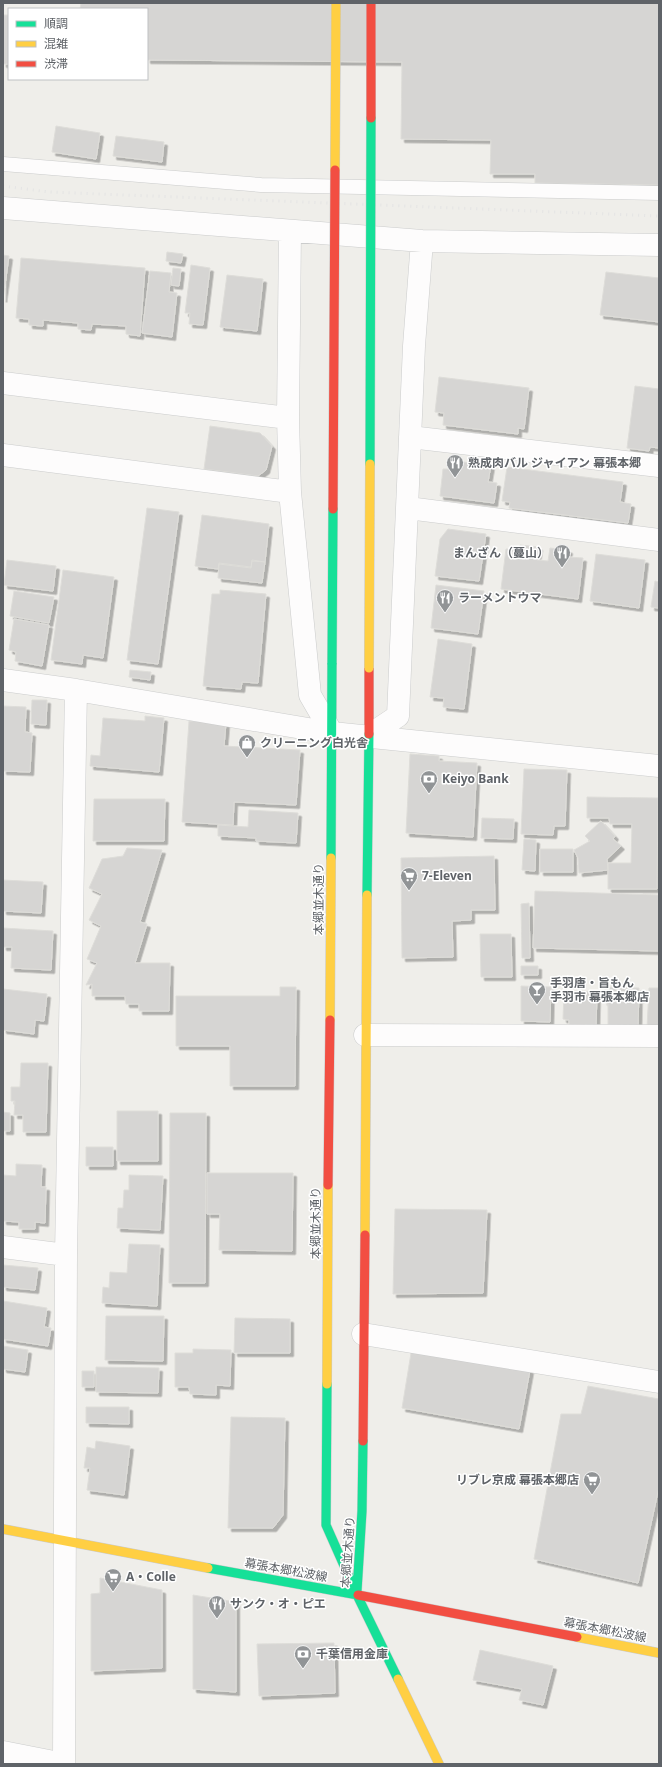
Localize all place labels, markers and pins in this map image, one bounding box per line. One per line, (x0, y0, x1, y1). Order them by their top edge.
restaurant icon: 熟成肉バル ジャイアン 幕張本郷 (445, 453, 465, 478)
place label: 熟成肉バル ジャイアン 幕張本郷 (468, 454, 641, 471)
restaurant icon: まんざん（蔓山） (552, 543, 572, 568)
place label: まんざん（蔓山） (453, 544, 549, 561)
restaurant icon: ラーメントウマ (435, 588, 455, 613)
place label: ラーメントウマ (458, 589, 542, 606)
shop icon: クリーニング白光舎 (237, 733, 257, 758)
place label: クリーニング白光舎 (260, 734, 368, 751)
bank icon: Keiyo Bank (419, 769, 439, 794)
place label: Keiyo Bank (442, 770, 509, 787)
supermarket icon: 7-Eleven (399, 866, 419, 891)
place label: 7-Eleven (422, 867, 472, 884)
place label: 手羽唐・旨もん 手羽市 幕張本郷店 (550, 974, 649, 1005)
bar icon: 手羽唐・旨もん 手羽市 幕張本郷店 (527, 980, 547, 1005)
supermarket icon: リブレ京成 幕張本郷店 (582, 1470, 602, 1495)
place label: リブレ京成 幕張本郷店 (456, 1471, 579, 1488)
supermarket icon: A・Colle (103, 1567, 123, 1592)
place label: A・Colle (126, 1568, 176, 1585)
restaurant icon: サンク・オ・ピエ (207, 1594, 227, 1619)
place label: サンク・オ・ピエ (230, 1595, 326, 1612)
bank icon: 千葉信用金庫 (293, 1644, 313, 1669)
place label: 千葉信用金庫 (316, 1645, 388, 1662)

